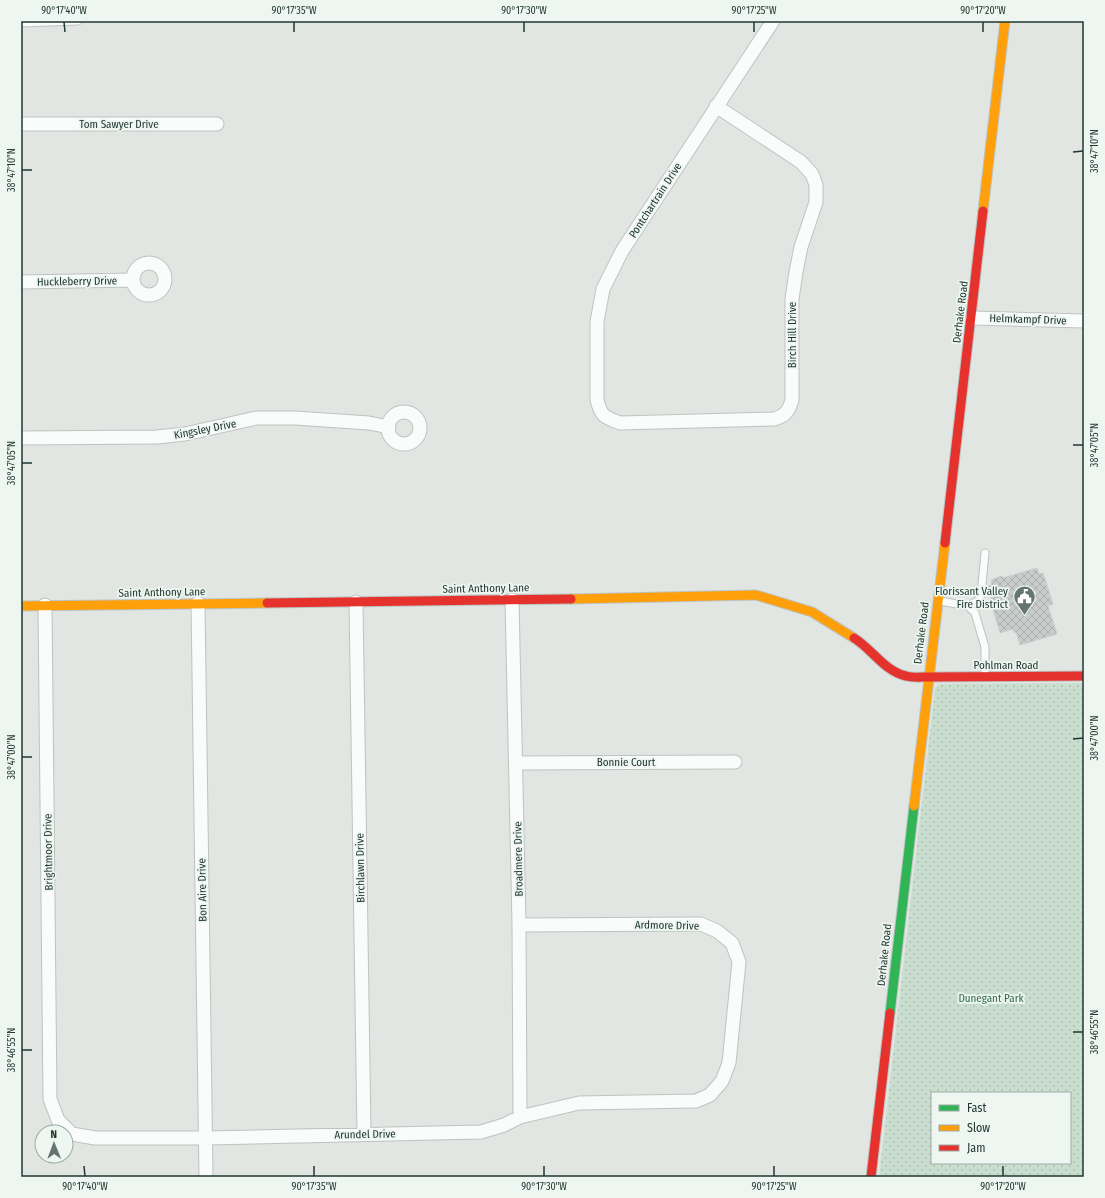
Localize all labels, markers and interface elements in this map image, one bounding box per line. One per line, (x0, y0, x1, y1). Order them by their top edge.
text: 90°17'40"W (41, 5, 87, 17)
text: 90°17'35"W (272, 5, 317, 17)
text: 90°17'30"W (501, 5, 547, 17)
text: 90°17'25"W (732, 5, 777, 17)
text: 90°17'20"W (960, 5, 1006, 17)
street label: Tom Sawyer Drive (79, 118, 159, 131)
text: 38°47'10"N (1089, 129, 1101, 173)
text: 38°47'10"N (6, 148, 18, 192)
street label: Pontchartrain Drive (626, 160, 685, 240)
street label: Huckleberry Drive (37, 274, 117, 289)
street label: Derhake Road (950, 280, 971, 344)
street label: Birch Hill Drive (786, 302, 799, 368)
street label: Helmkampf Drive (989, 312, 1067, 327)
street label: Kingsley Drive (173, 417, 237, 442)
text: 38°47'05"N (1089, 423, 1101, 467)
text: 38°47'05"N (6, 441, 18, 485)
street label: Saint Anthony Lane (442, 581, 530, 596)
public building icon: Florissant Valley Fire District (1011, 584, 1037, 617)
street label: Saint Anthony Lane (118, 585, 206, 600)
place label: Florissant Valley Fire District (935, 585, 1008, 611)
street label: Derhake Road (911, 601, 932, 665)
street label: Pohlman Road (974, 659, 1038, 672)
text: 38°47'00"N (1089, 715, 1101, 761)
text: 38°47'00"N (6, 734, 18, 780)
street label: Bonnie Court (597, 756, 656, 769)
street label: Brightmoor Drive (41, 813, 56, 891)
street label: Broadmere Drive (511, 821, 526, 897)
street label: Birchlawn Drive (353, 833, 368, 903)
street label: Bon Aire Drive (195, 858, 210, 922)
street label: Ardmore Drive (635, 918, 699, 933)
street label: Derhake Road (875, 923, 894, 987)
park label: Dunegant Park (958, 992, 1024, 1005)
text: 38°46'55"N (1089, 1010, 1101, 1054)
text: 38°46'55"N (6, 1028, 18, 1072)
legend (931, 1092, 1071, 1164)
text: Fast (967, 1101, 986, 1115)
text: Slow (967, 1121, 990, 1135)
north arrow (34, 1124, 74, 1164)
street label: Arundel Drive (334, 1127, 396, 1142)
text: N (50, 1128, 57, 1141)
text: Jam (967, 1141, 985, 1155)
text: 90°17'40"W (62, 1181, 108, 1193)
text: 90°17'35"W (292, 1181, 337, 1193)
text: 90°17'30"W (521, 1181, 567, 1193)
text: 90°17'25"W (752, 1181, 797, 1193)
text: 90°17'20"W (980, 1181, 1026, 1193)

